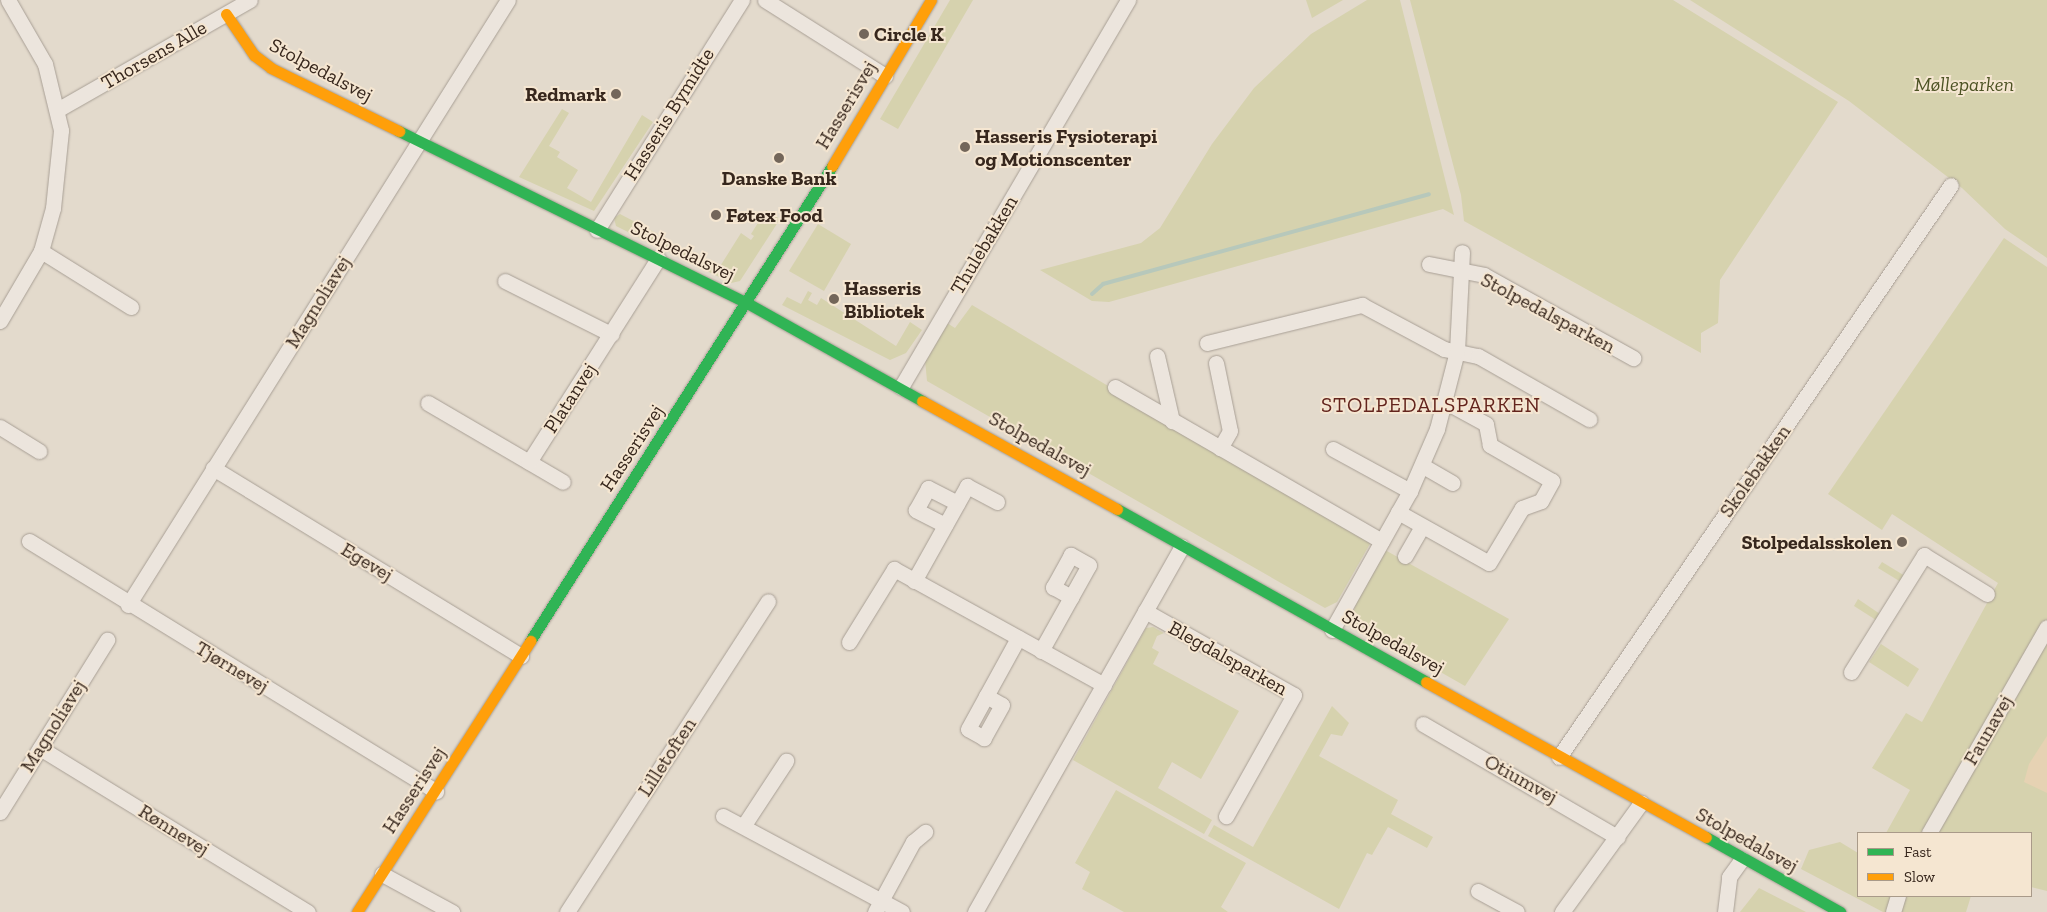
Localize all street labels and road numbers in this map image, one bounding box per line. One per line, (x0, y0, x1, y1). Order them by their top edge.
street label: Thorsens Alle (97, 15, 211, 95)
street label: Stolpedalsvej (265, 33, 377, 107)
street label: Hasseris Bymidte (619, 43, 719, 185)
street label: Hasserisvej (810, 57, 882, 153)
street label: Thulebakken (945, 191, 1023, 299)
street label: Stolpedalsvej (627, 215, 739, 287)
street label: Magnoliavej (280, 251, 356, 353)
street label: Stolpedalsparken (1477, 268, 1619, 358)
street label: Platanvej (538, 358, 602, 438)
street label: Hasserisvej (595, 400, 669, 496)
street label: Stolpedalsvej (985, 406, 1095, 482)
street label: Skolebakken (1714, 420, 1796, 522)
street label: Egevej (337, 537, 397, 587)
street label: Stolpedalsvej (1338, 604, 1448, 680)
street label: Blegdalsparken (1164, 615, 1292, 701)
street label: Tjørnevej (191, 636, 273, 698)
street label: Magnoliavej (15, 675, 91, 777)
street label: Faunavej (1958, 691, 2018, 769)
street label: Lilletoften (633, 713, 701, 801)
street label: Hasserisvej (377, 742, 451, 838)
street label: Otiumvej (1480, 749, 1562, 809)
street label: Rønnevej (134, 799, 214, 861)
street label: Stolpedalsvej (1692, 802, 1802, 878)

